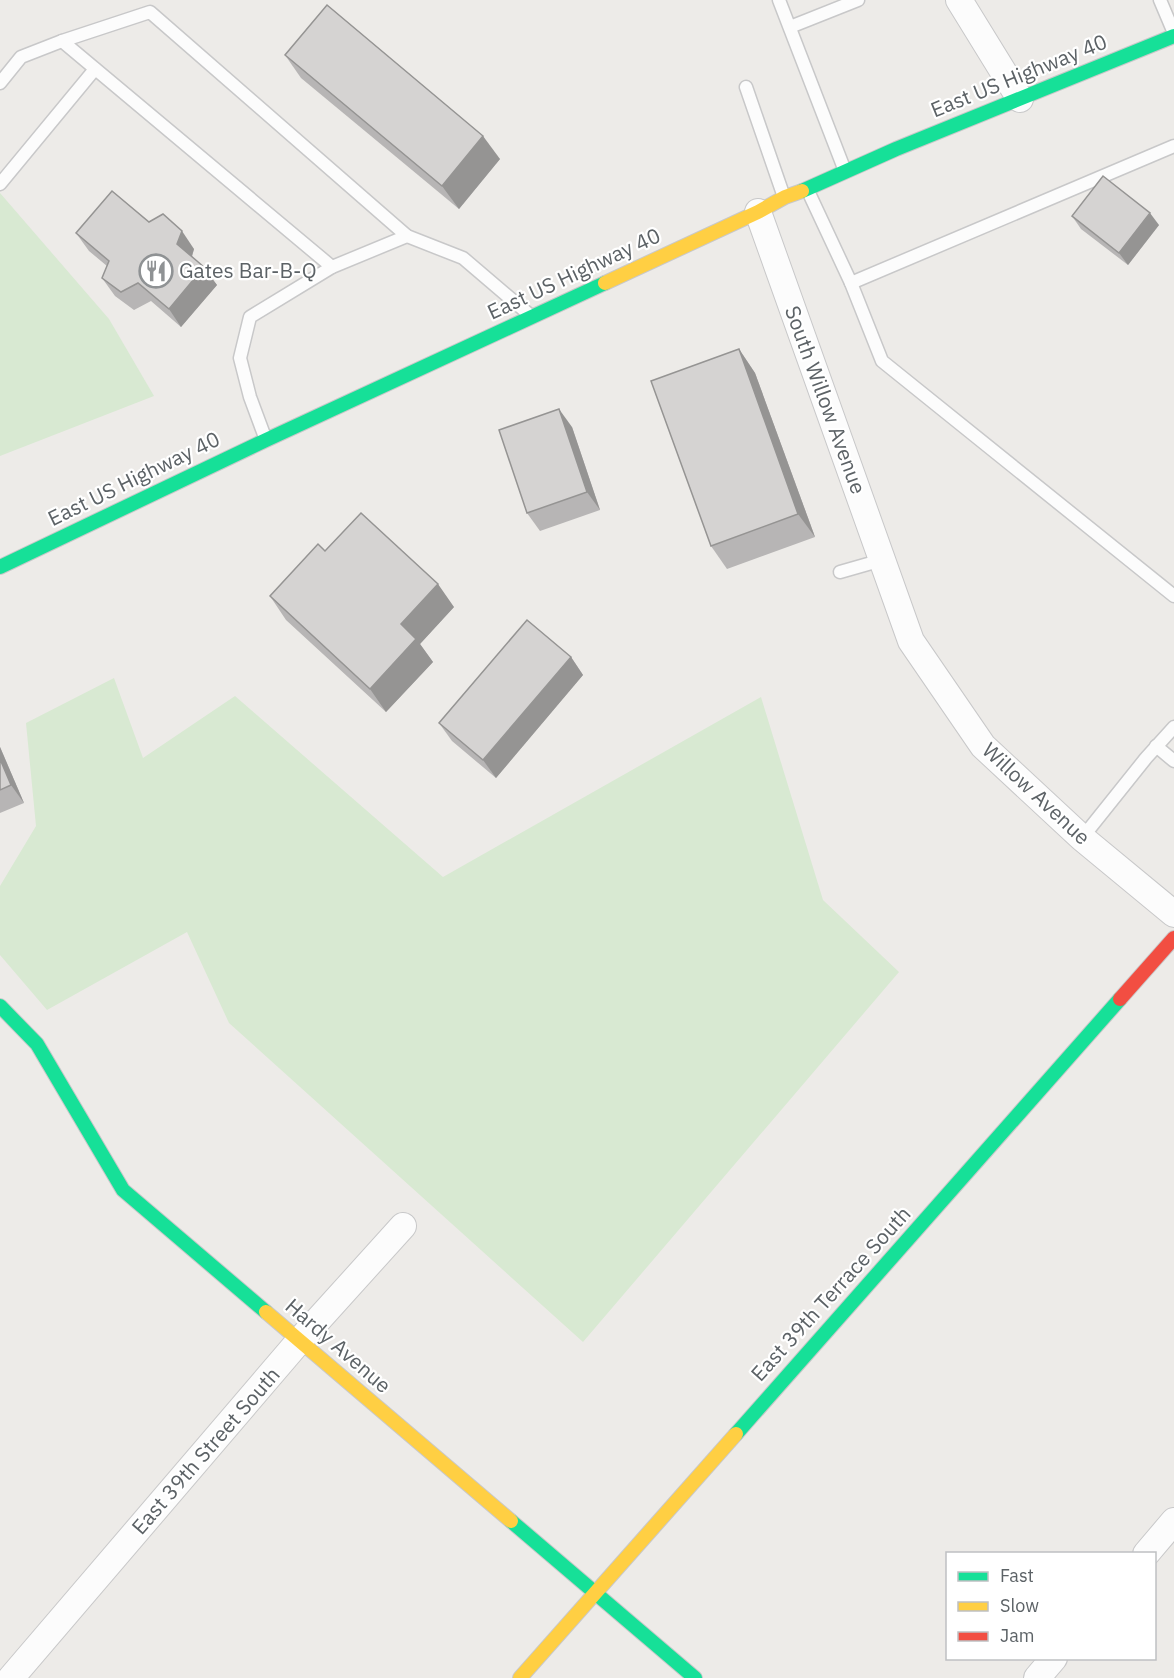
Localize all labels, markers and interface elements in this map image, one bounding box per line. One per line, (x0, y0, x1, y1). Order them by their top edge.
street label: East US Highway 40 (926, 27, 1111, 123)
street label: East US Highway 40 (482, 221, 665, 325)
restaurant icon: Gates Bar-B-Q (138, 253, 174, 289)
place label: Gates Bar-B-Q (179, 256, 317, 284)
street label: South Willow Avenue (779, 302, 873, 498)
street label: East US Highway 40 (43, 424, 224, 532)
street label: Willow Avenue (977, 736, 1097, 851)
street label: East 39th Terrace South (744, 1200, 916, 1387)
street label: Hardy Avenue (280, 1292, 397, 1399)
street label: East 39th Street South (125, 1361, 286, 1540)
legend (946, 1552, 1156, 1660)
text: Fast (1000, 1564, 1034, 1587)
text: Slow (1000, 1594, 1039, 1617)
text: Jam (1000, 1624, 1035, 1647)

